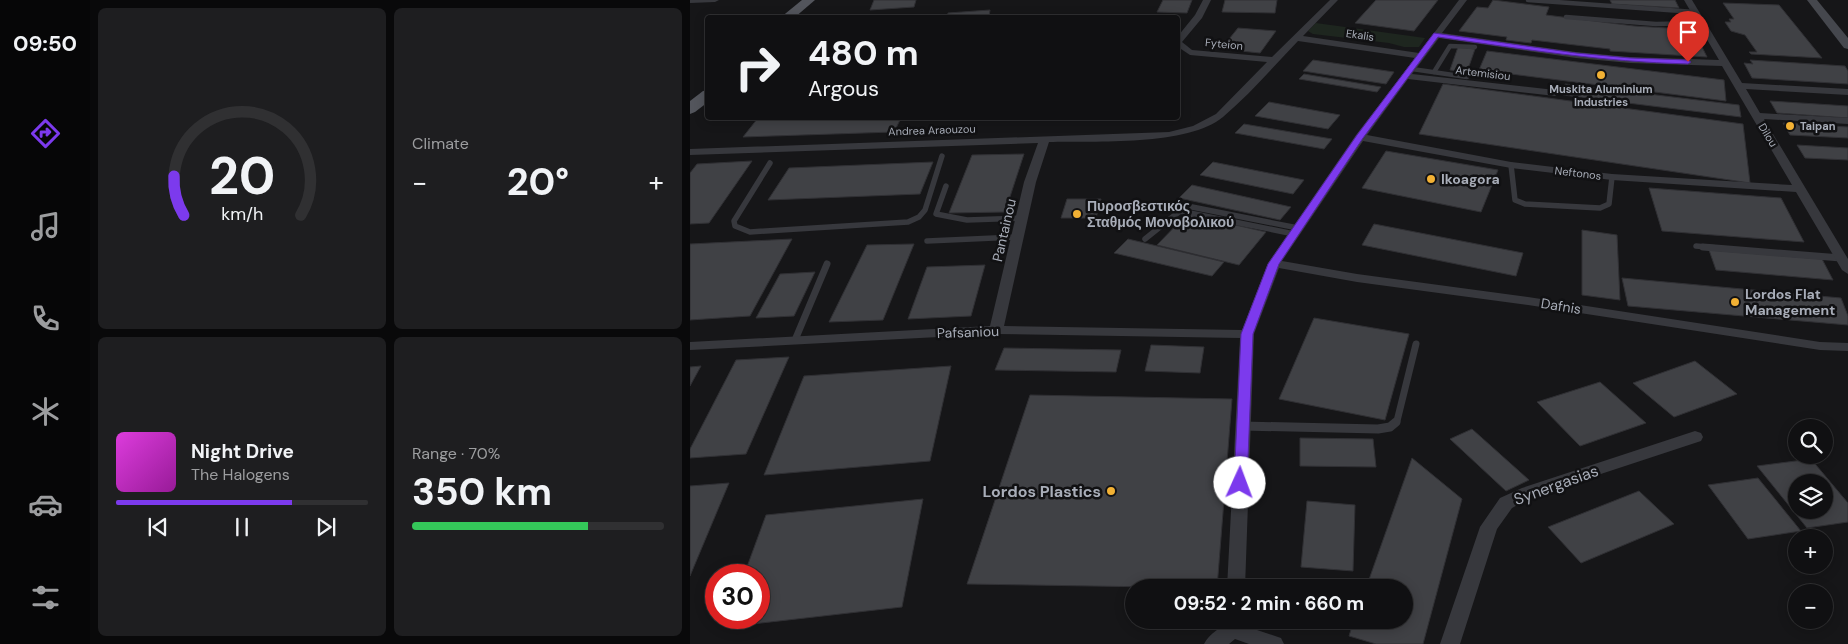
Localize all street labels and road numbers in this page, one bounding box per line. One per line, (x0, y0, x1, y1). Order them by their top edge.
street label: Ekalis (1345, 26, 1375, 44)
street label: Fyteion (1204, 35, 1244, 53)
street label: Artemisiou (1455, 63, 1511, 83)
street label: Dilou (1755, 120, 1781, 150)
street label: Andrea Araouzou (888, 121, 976, 139)
street label: Neftonos (1554, 163, 1602, 183)
street label: Pantainou (988, 197, 1020, 263)
street label: Dafnis (1540, 294, 1582, 318)
street label: Pafsaniou (937, 322, 999, 342)
street label: Synergasias (1511, 460, 1601, 510)

